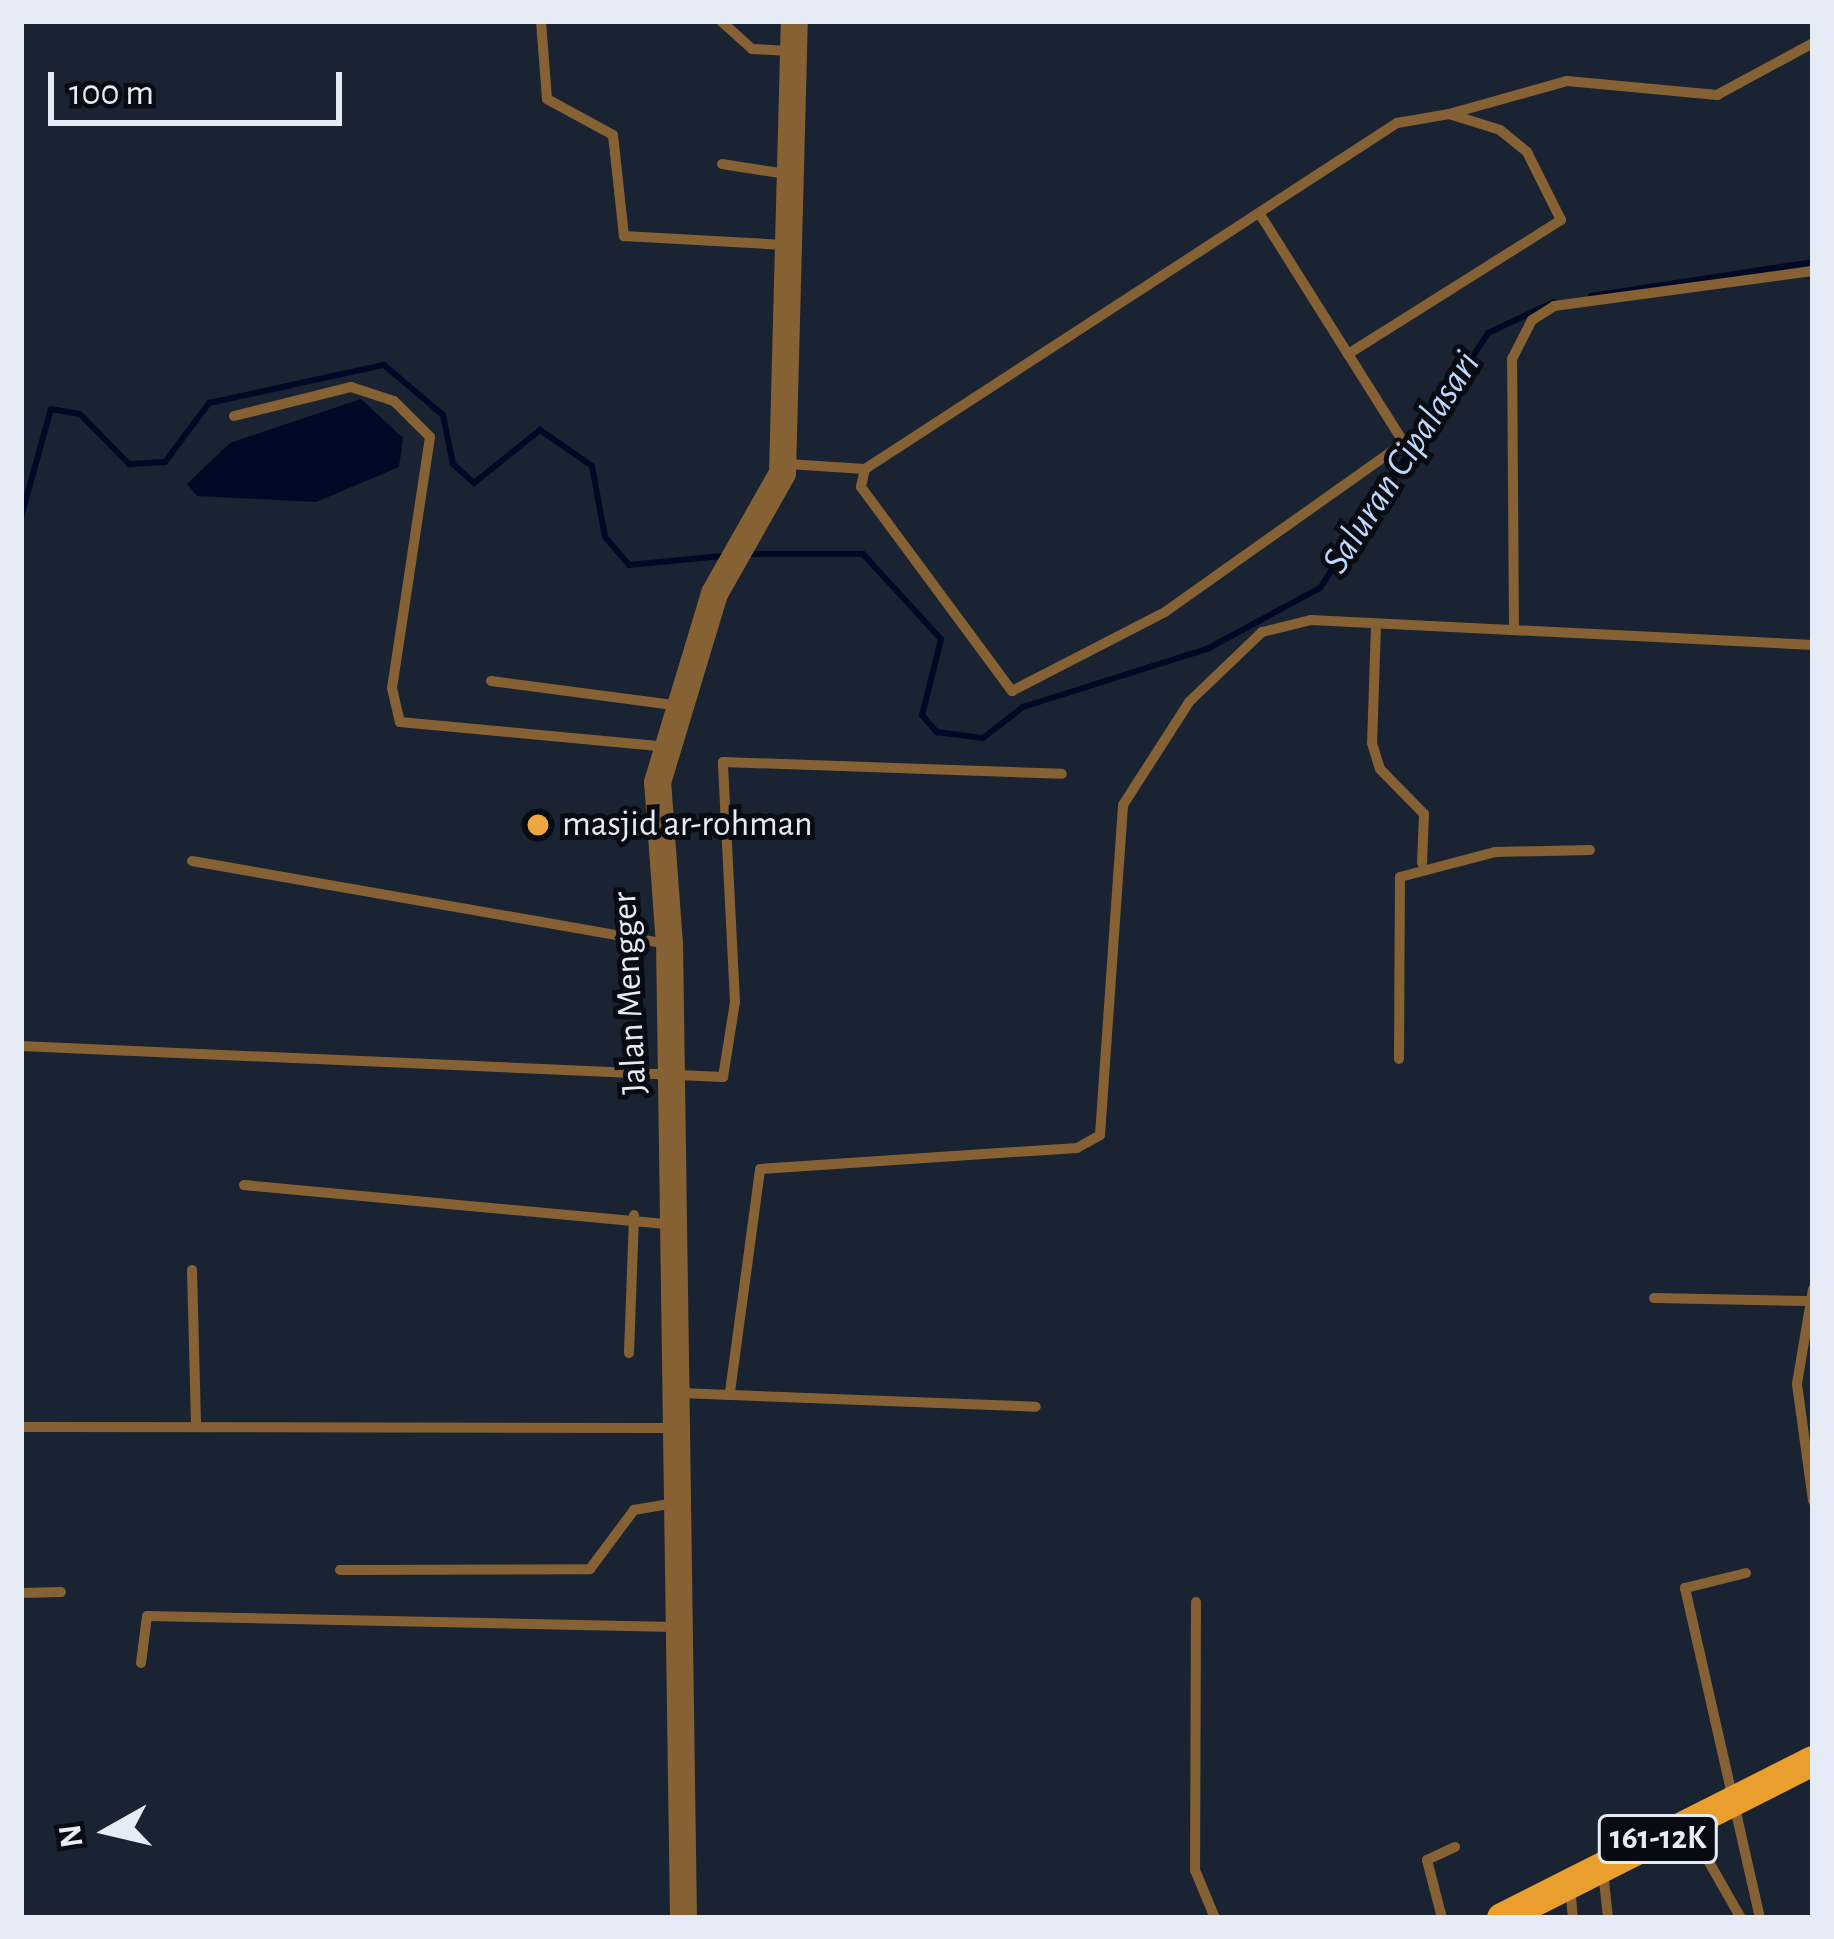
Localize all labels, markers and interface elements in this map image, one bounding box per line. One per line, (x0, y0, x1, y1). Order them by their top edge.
scale bar (54, 48, 348, 122)
text: 100 m (69, 75, 154, 111)
water label: Saluran Cipalasari (1313, 343, 1491, 583)
place label: masjid ar-rohman (562, 803, 813, 847)
marker: masjid ar-rohman (525, 812, 551, 838)
street label: Jalan Mengger (603, 891, 657, 1095)
north arrow (48, 1771, 168, 1891)
road number: 161-12K (1595, 1812, 1721, 1866)
text: N (54, 1822, 90, 1850)

